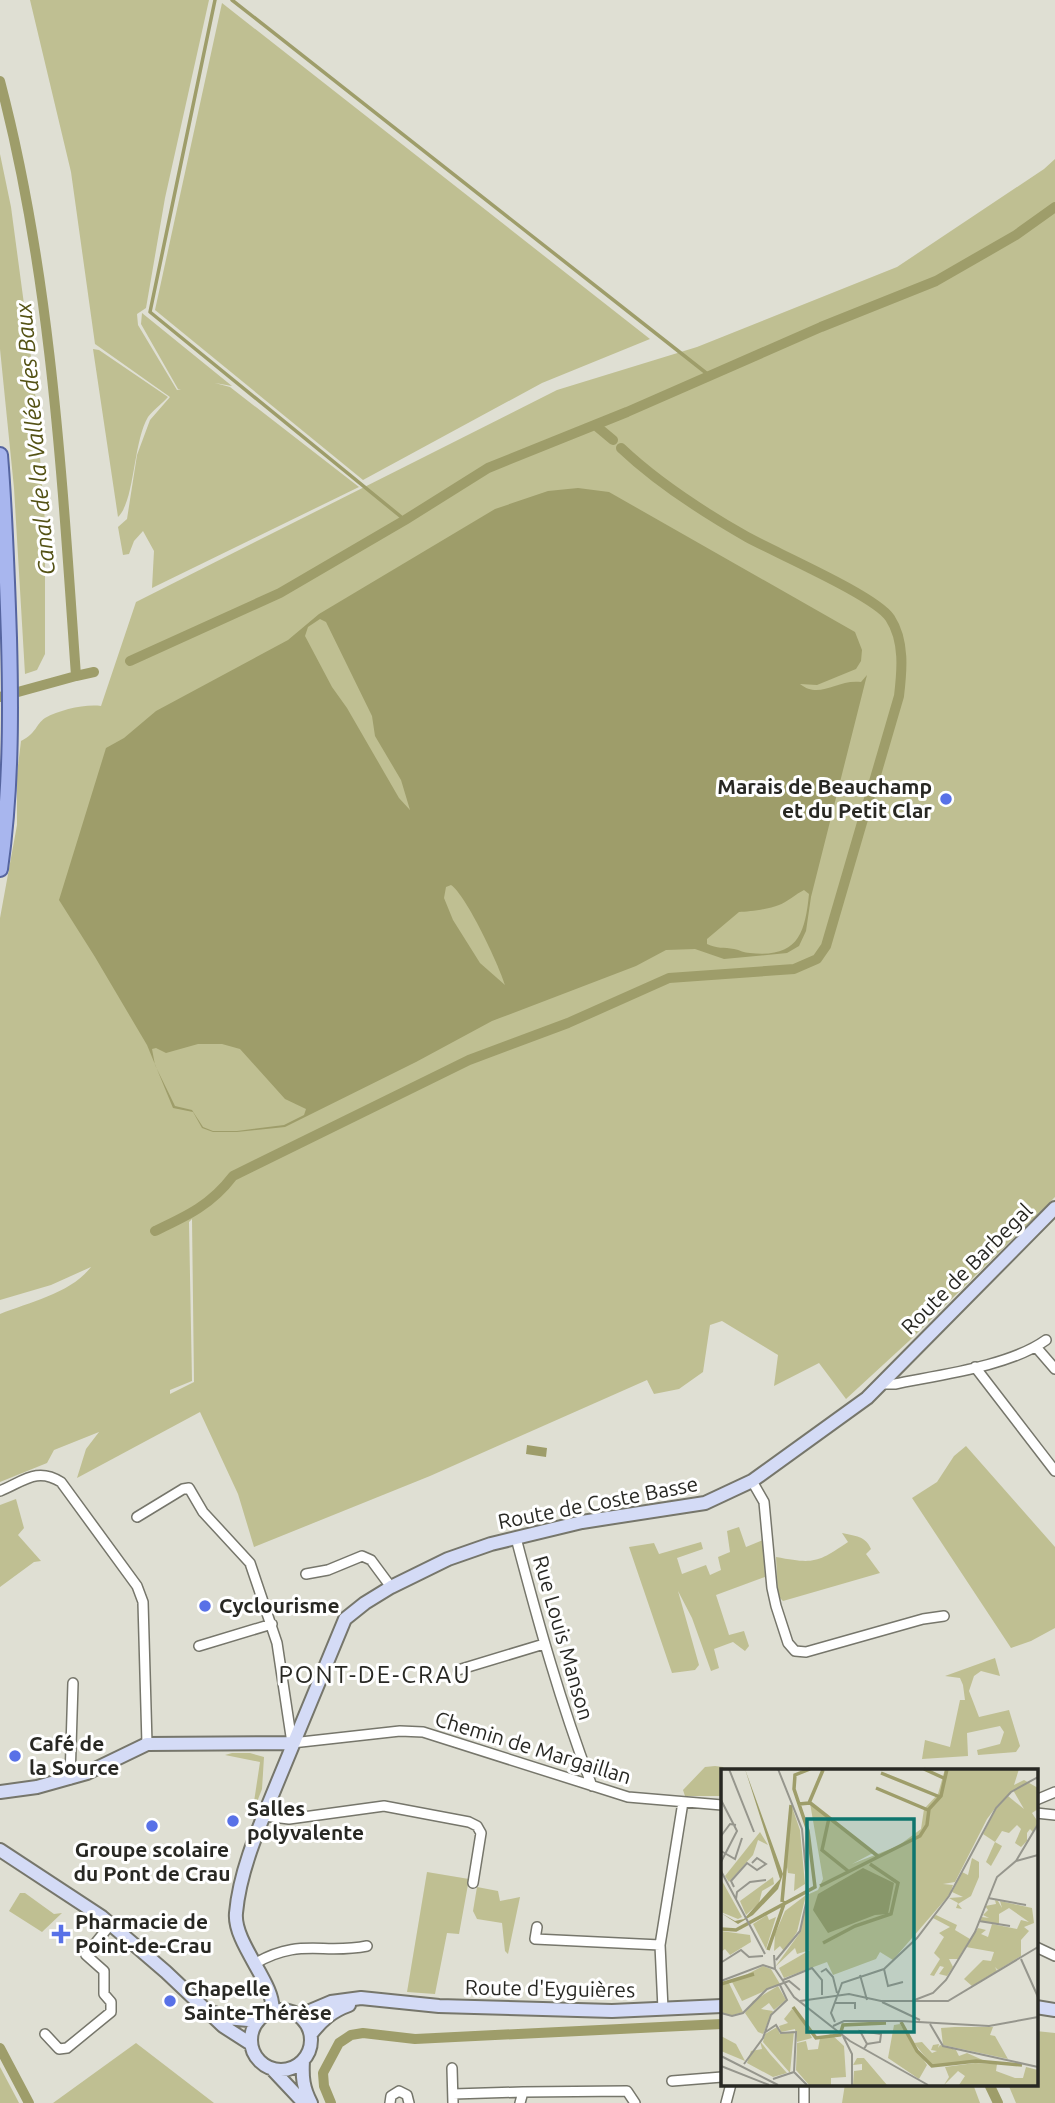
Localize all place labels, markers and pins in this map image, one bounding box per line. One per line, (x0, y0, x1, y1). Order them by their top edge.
place label: Marais de Beauchamp et du Petit Clar (717, 774, 932, 822)
marker: Marais de Beauchamp et du Petit Clar (938, 791, 954, 807)
place label: Cyclourisme (219, 1593, 340, 1617)
marker: Cyclourisme (197, 1598, 213, 1614)
place label: Café de la Source (29, 1731, 119, 1779)
marker: Café de la Source (7, 1748, 23, 1764)
place label: Salles polyvalente (247, 1796, 364, 1844)
marker: Salles polyvalente (225, 1813, 241, 1829)
marker: Groupe scolaire du Pont de Crau (144, 1818, 160, 1834)
place label: Groupe scolaire du Pont de Crau (73, 1837, 231, 1885)
place label: Pharmacie de Point-de-Crau (75, 1909, 212, 1957)
marker: Pharmacie de Point-de-Crau (53, 1926, 69, 1942)
place label: Chapelle Sainte-Thérèse (184, 1976, 332, 2024)
marker: Chapelle Sainte-Thérèse (162, 1993, 178, 2009)

